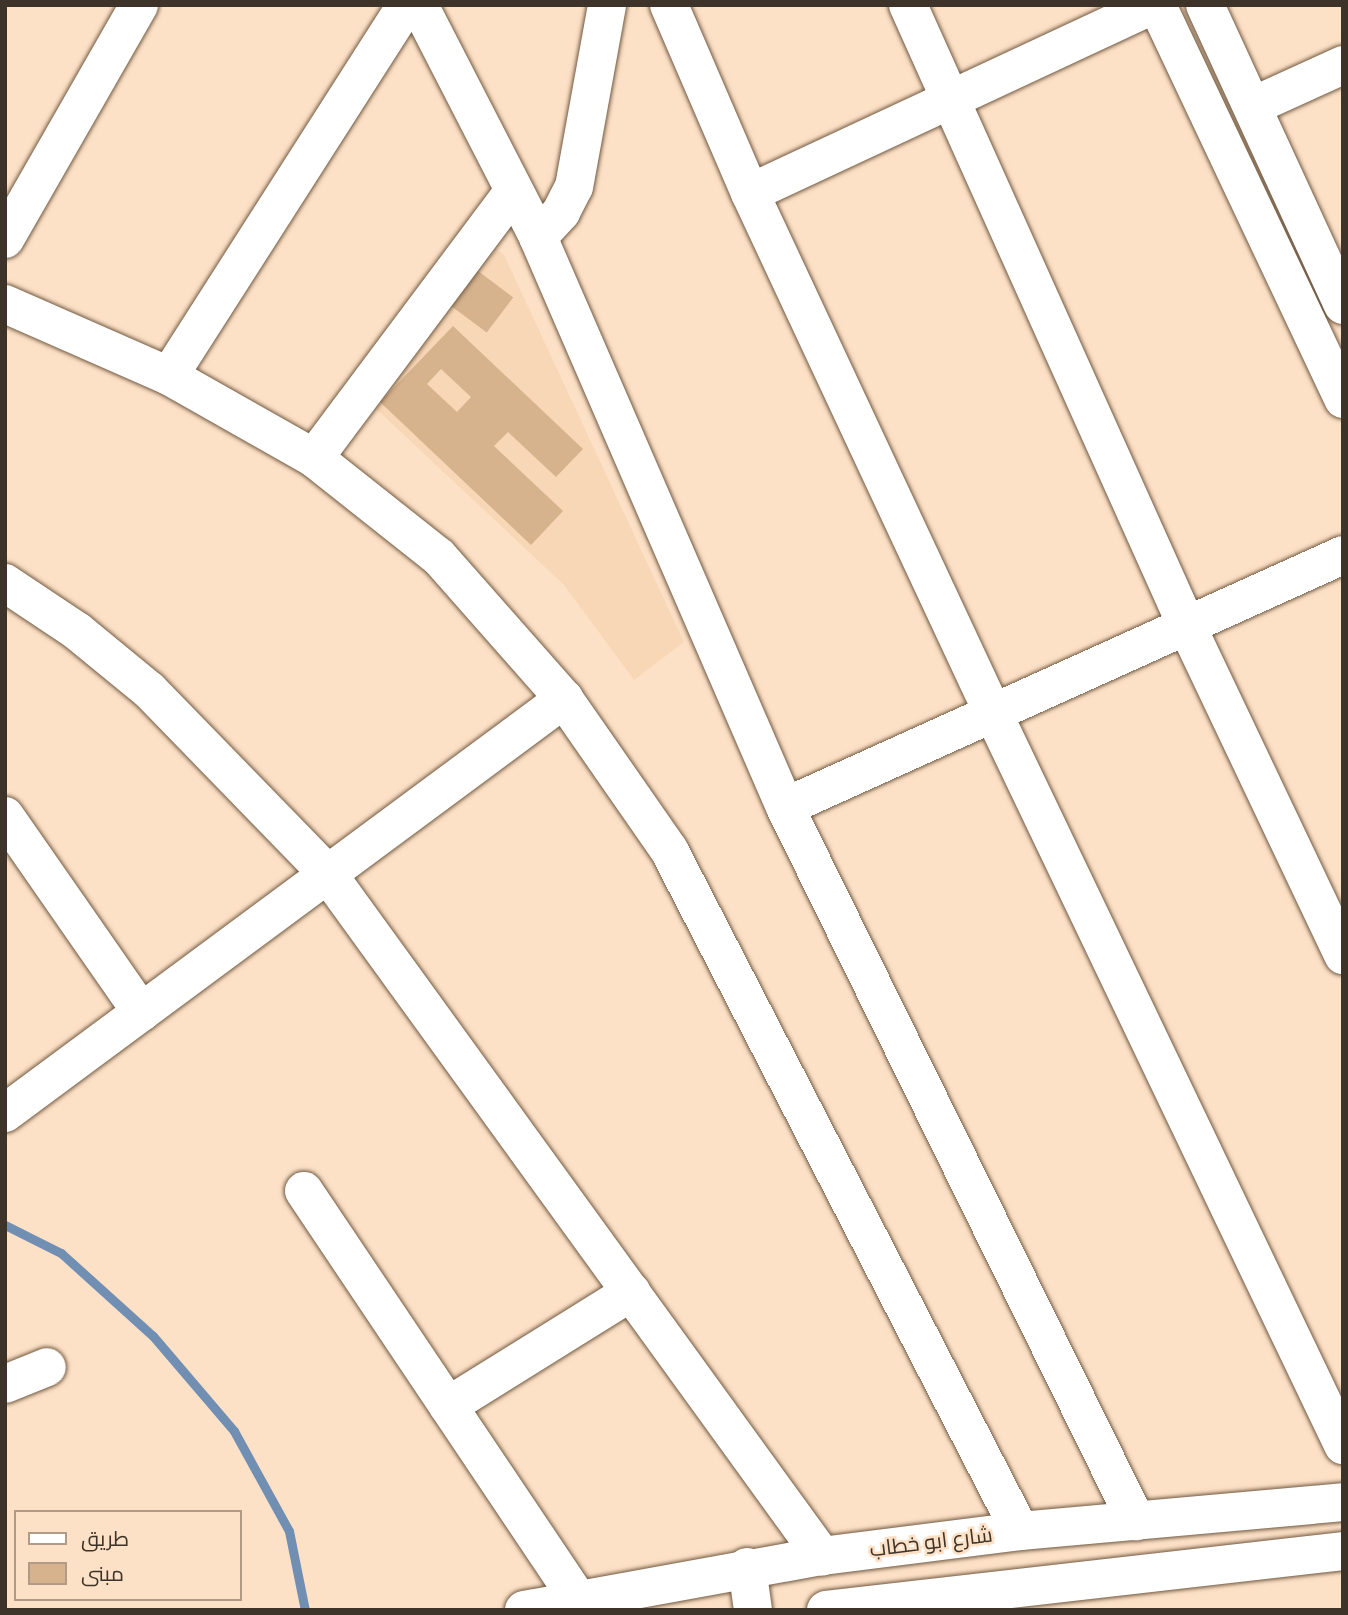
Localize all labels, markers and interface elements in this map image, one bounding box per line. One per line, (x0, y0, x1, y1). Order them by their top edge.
legend (14, 1510, 242, 1601)
street label: شارع ابو خطاب (868, 1522, 994, 1562)
text: طريق (81, 1524, 129, 1553)
text: مبنى (81, 1559, 124, 1588)

